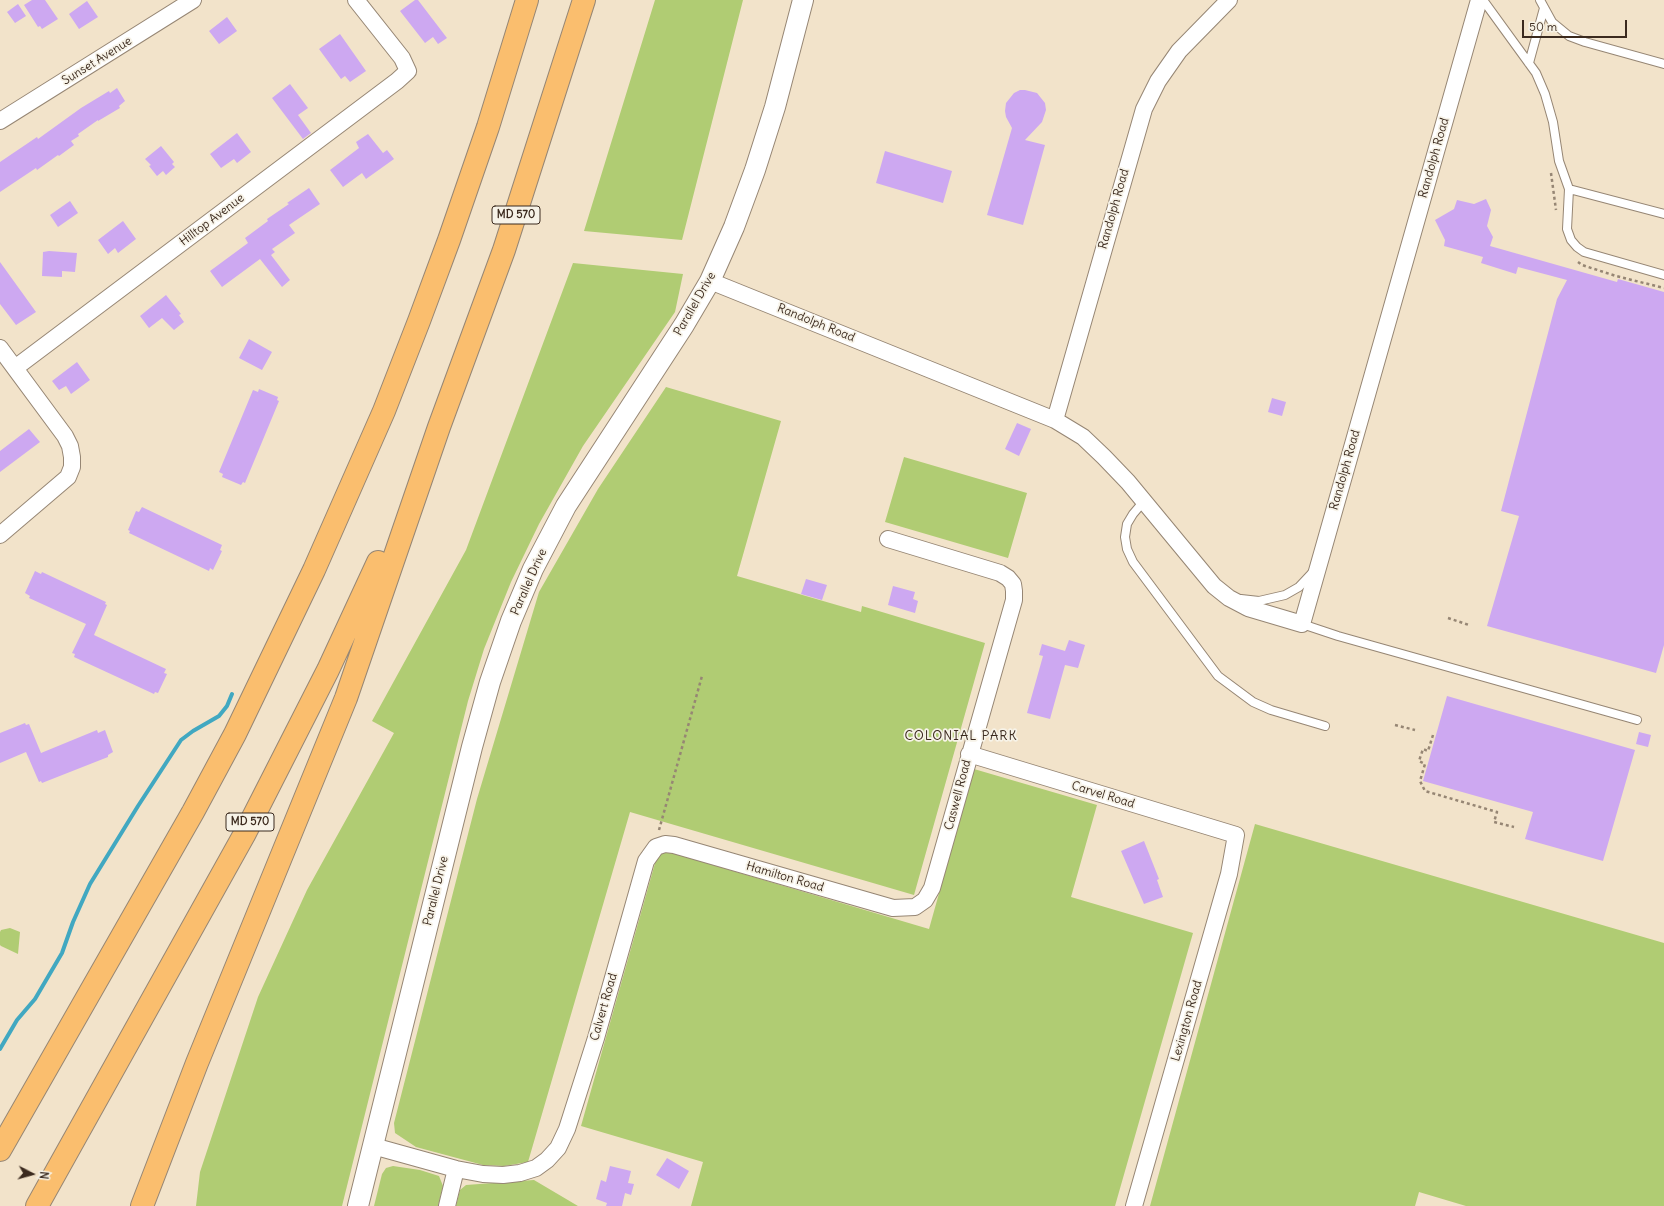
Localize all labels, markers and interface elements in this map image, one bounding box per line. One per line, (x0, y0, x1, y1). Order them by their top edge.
scale bar (1524, 12, 1629, 38)
text: 50 m (1529, 19, 1557, 34)
street label: Sunset Avenue (59, 34, 135, 88)
street label: Randolph Road (1416, 116, 1452, 200)
street label: Randolph Road (1096, 167, 1132, 251)
street label: Hilltop Avenue (177, 191, 247, 249)
road number: MD 570 (492, 206, 540, 224)
street label: Parallel Drive (671, 270, 719, 338)
street label: Randolph Road (775, 301, 857, 345)
street label: Randolph Road (1327, 428, 1363, 512)
street label: Parallel Drive (508, 547, 550, 617)
district label: COLONIAL PARK (904, 728, 1018, 744)
street label: Caswell Road (942, 758, 974, 832)
street label: Carvel Road (1070, 779, 1136, 811)
road number: MD 570 (226, 813, 274, 831)
street label: Parallel Drive (420, 855, 452, 927)
street label: Hamilton Road (745, 859, 825, 895)
street label: Calvert Road (587, 972, 621, 1042)
street label: Lexington Road (1169, 979, 1205, 1063)
north arrow (12, 1154, 52, 1194)
text: N (37, 1171, 51, 1180)

